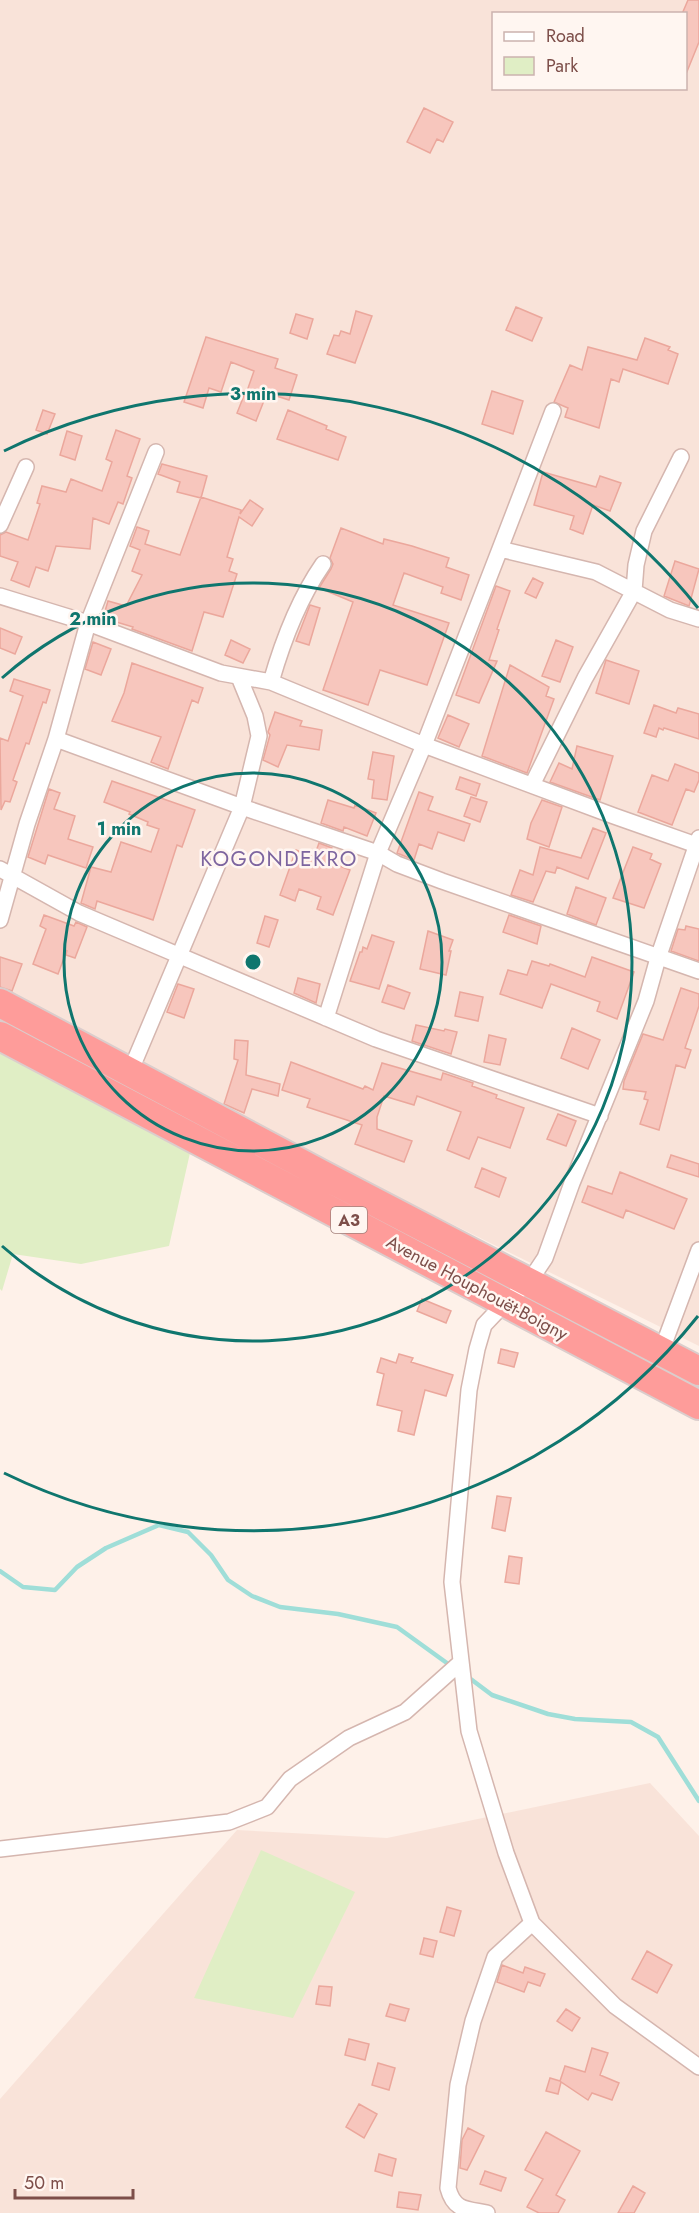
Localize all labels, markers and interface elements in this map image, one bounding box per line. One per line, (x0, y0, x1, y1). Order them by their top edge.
legend (492, 12, 687, 90)
text: Road (546, 23, 585, 49)
text: Park (546, 53, 578, 79)
text: 3 min (230, 381, 276, 407)
text: 2 min (69, 606, 117, 632)
text: 1 min (97, 816, 141, 842)
district label: KOGONDEKRO (200, 844, 358, 874)
centre of rings (243, 952, 263, 972)
road number: A3 (331, 1207, 367, 1233)
street label: Avenue Houphouët-Boigny (382, 1229, 572, 1347)
scale bar (15, 2162, 134, 2200)
text: 50 m (24, 2170, 64, 2196)

